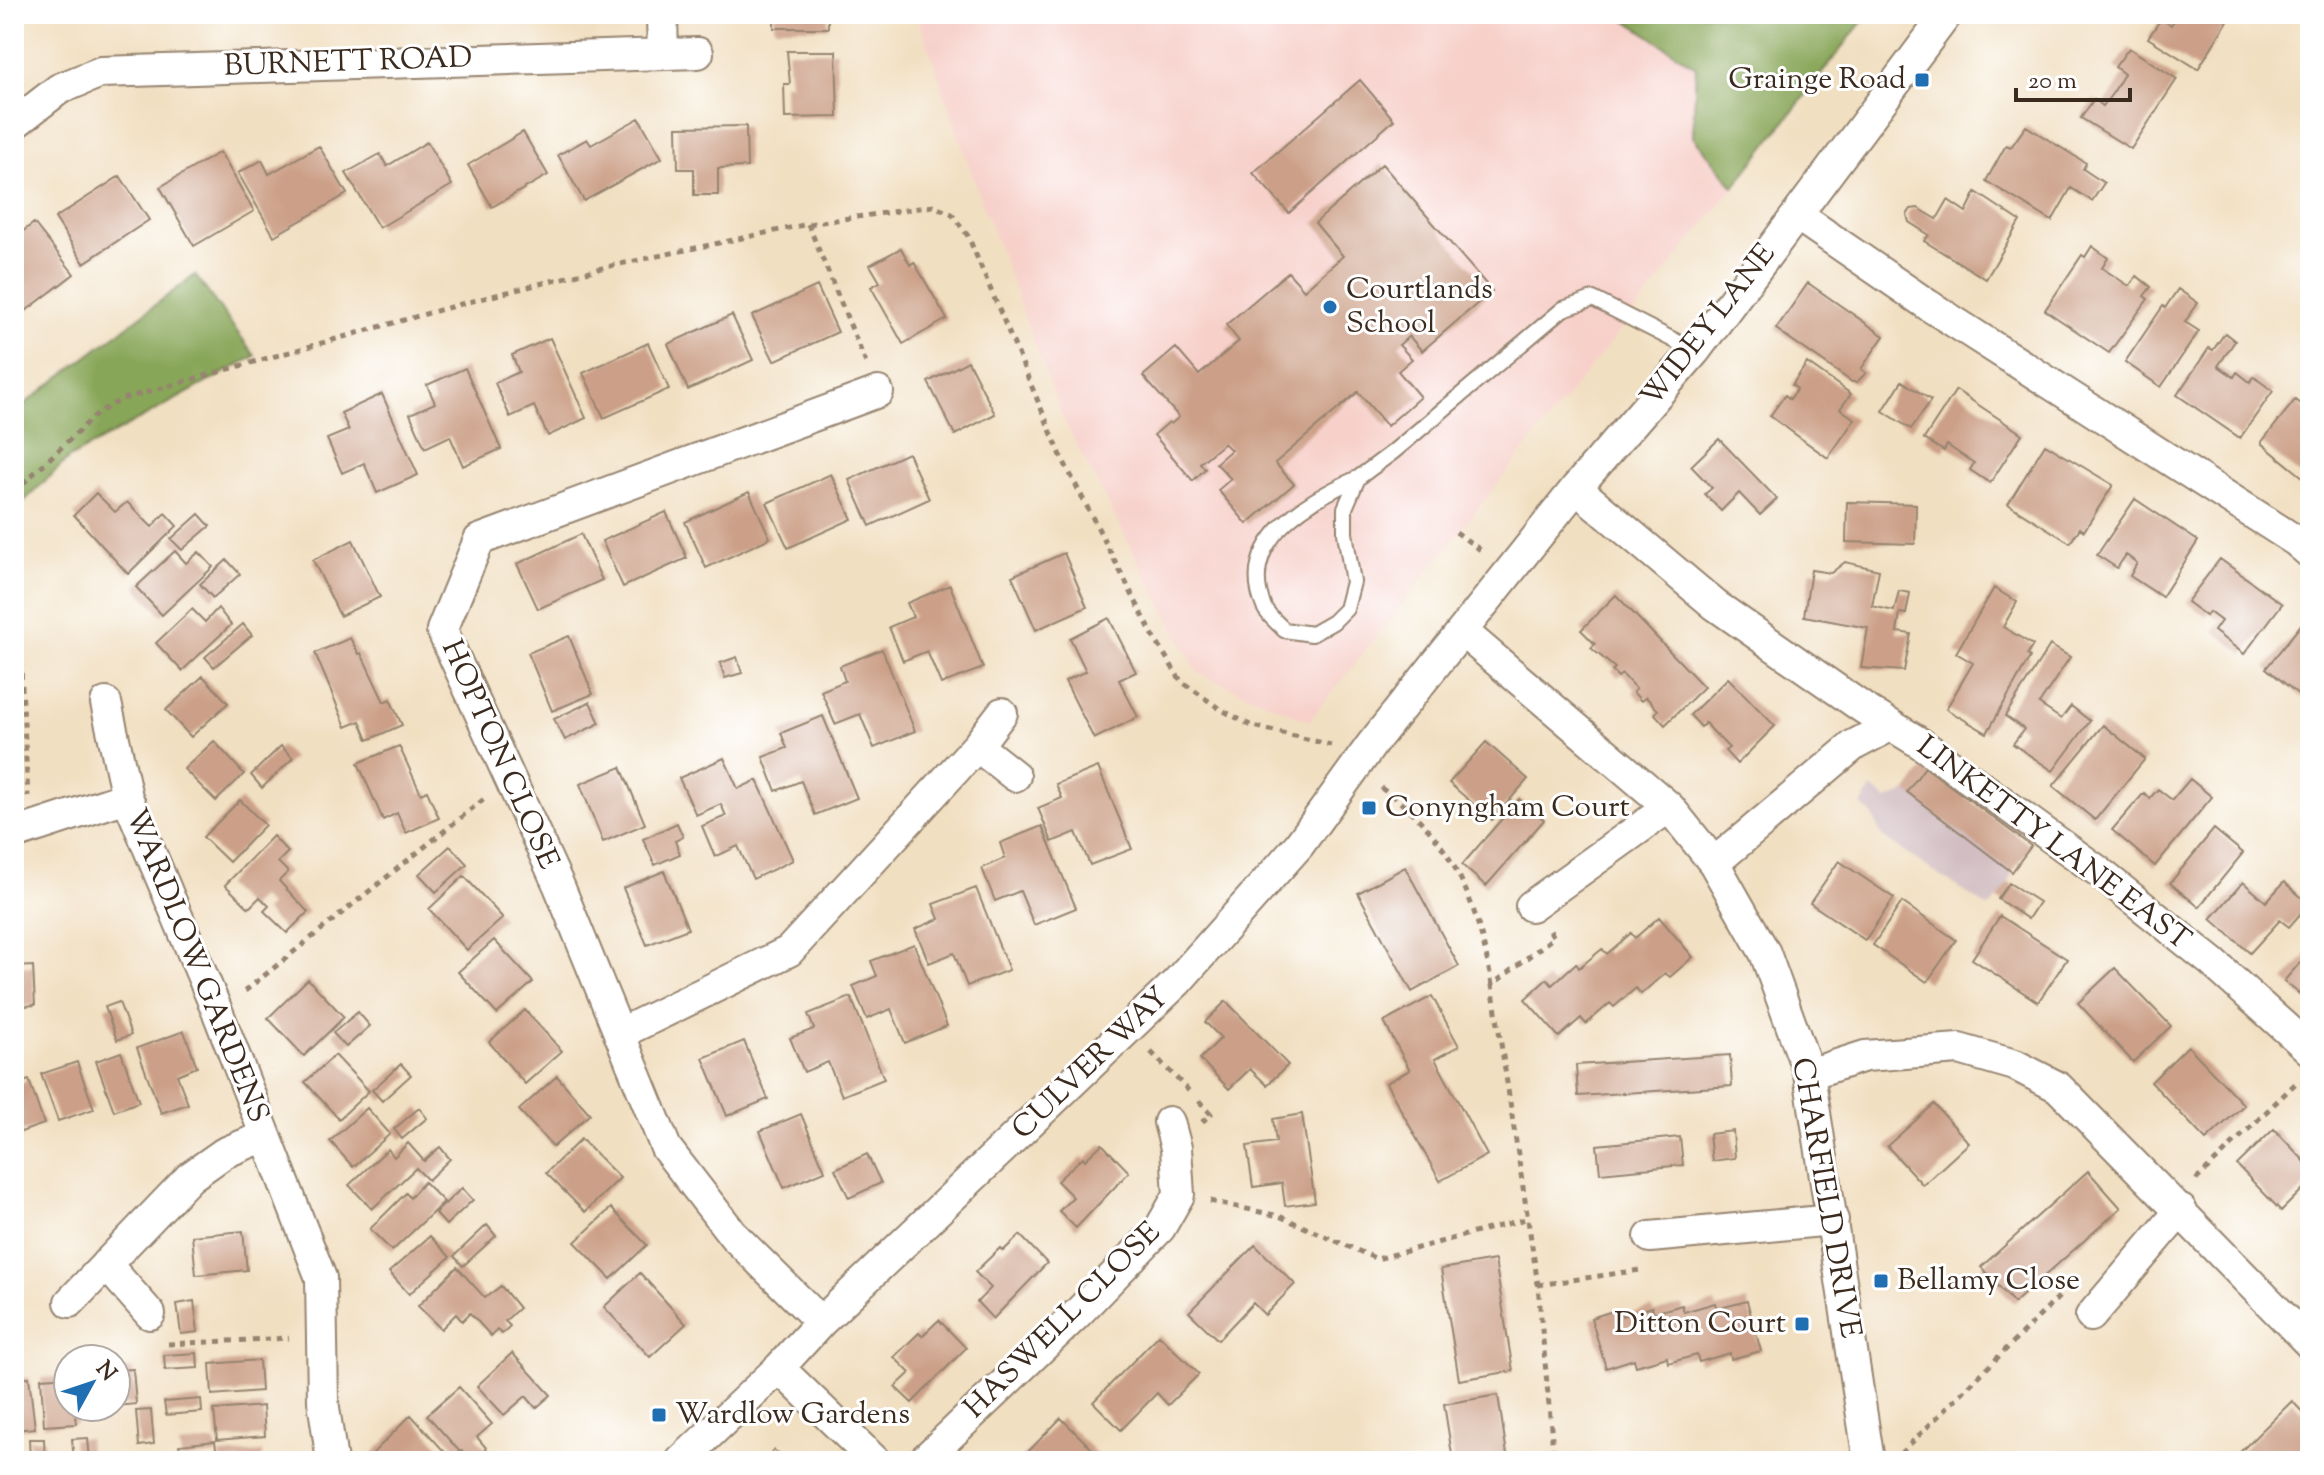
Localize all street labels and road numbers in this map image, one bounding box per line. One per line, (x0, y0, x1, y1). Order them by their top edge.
street label: BURNETT ROAD (223, 37, 473, 89)
street label: WIDEY LANE (1631, 235, 1787, 417)
street label: HOPTON CLOSE (429, 634, 569, 876)
street label: LINKETTY LANE EAST (1907, 726, 2199, 962)
street label: WARDLOW GARDENS (113, 802, 279, 1130)
street label: CULVER WAY (1003, 978, 1179, 1150)
street label: CHARFIELD DRIVE (1779, 1054, 1871, 1342)
street label: HASWELL CLOSE (955, 1213, 1171, 1429)

